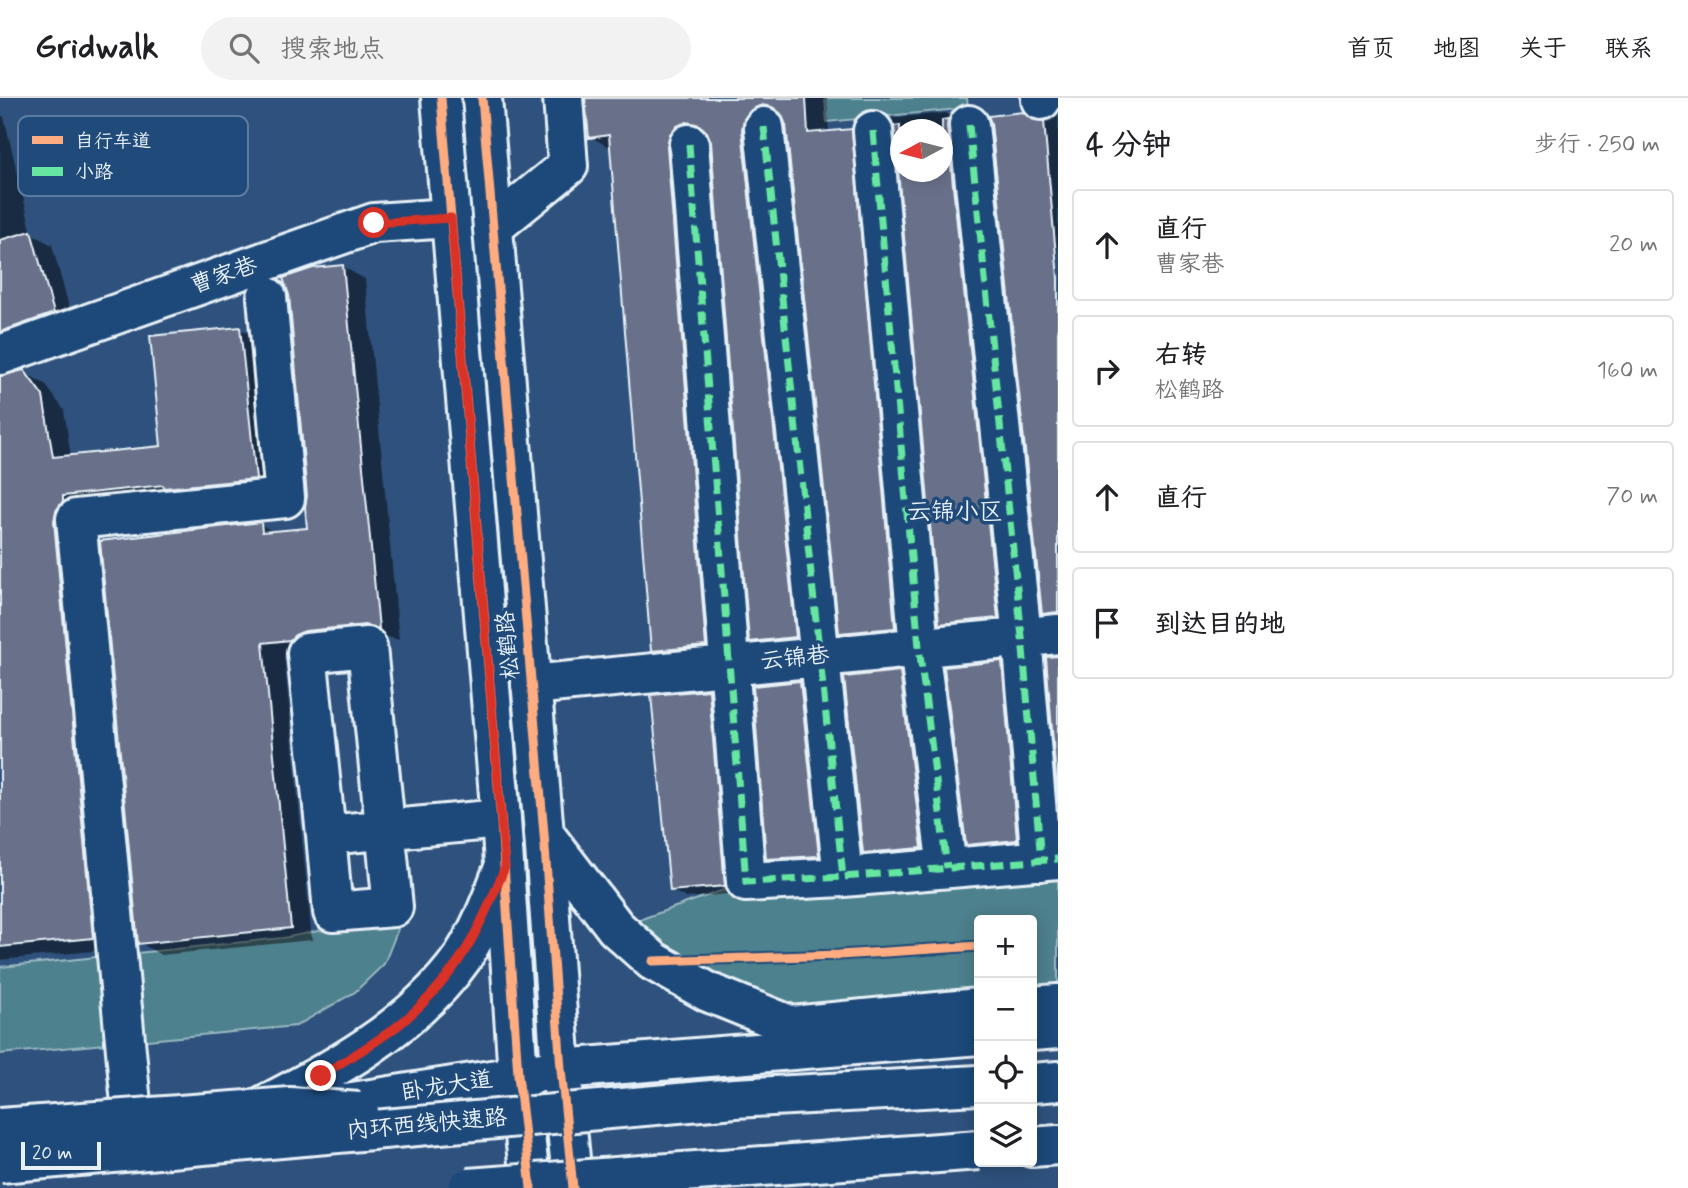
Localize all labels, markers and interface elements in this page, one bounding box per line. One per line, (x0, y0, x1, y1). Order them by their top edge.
search box (201, 17, 691, 80)
text: Gridwalk (35, 26, 159, 70)
icon: search (225, 29, 263, 67)
text: 搜索地点 (281, 33, 385, 67)
text: 首页 (1347, 34, 1395, 65)
text: 地图 (1433, 34, 1481, 65)
text: 关于 (1519, 34, 1567, 65)
text: 联系 (1605, 34, 1653, 65)
legend (18, 116, 248, 196)
north arrow (890, 119, 953, 182)
text: 4 分钟 (1086, 126, 1172, 165)
text: 自行车道 (75, 129, 151, 154)
text: 步行 · 250 m (1534, 130, 1660, 160)
text: 小路 (75, 160, 113, 185)
route start (358, 207, 389, 238)
text: 直行 (1155, 213, 1207, 247)
icon: ahead (1088, 226, 1126, 264)
text: 20 m (1609, 230, 1658, 260)
street label: 曹家巷 (186, 250, 262, 301)
text: 曹家巷 (1155, 250, 1224, 280)
text: 右转 (1155, 339, 1207, 373)
icon: right (1088, 352, 1126, 390)
text: 160 m (1597, 356, 1658, 386)
text: 松鹤路 (1155, 376, 1224, 406)
icon: ahead (1088, 478, 1126, 516)
text: 直行 (1155, 482, 1207, 516)
text: 70 m (1606, 482, 1658, 512)
district label: 云锦小区 (907, 497, 1003, 528)
icon: arrive (1088, 604, 1126, 642)
text: 到达目的地 (1155, 608, 1285, 642)
street label: 松鹤路 (491, 609, 527, 681)
street label: 云锦巷 (759, 640, 832, 678)
map controls (974, 915, 1037, 1167)
button: + (974, 915, 1037, 978)
button: − (974, 978, 1037, 1041)
button: locate (974, 1041, 1037, 1104)
route end (305, 1060, 336, 1091)
street label: 卧龙大道 (399, 1065, 495, 1109)
street label: 内环西线快速路 (345, 1103, 509, 1147)
button: layers (974, 1104, 1037, 1167)
scale bar (21, 1139, 102, 1171)
text: 20 m (32, 1141, 72, 1166)

